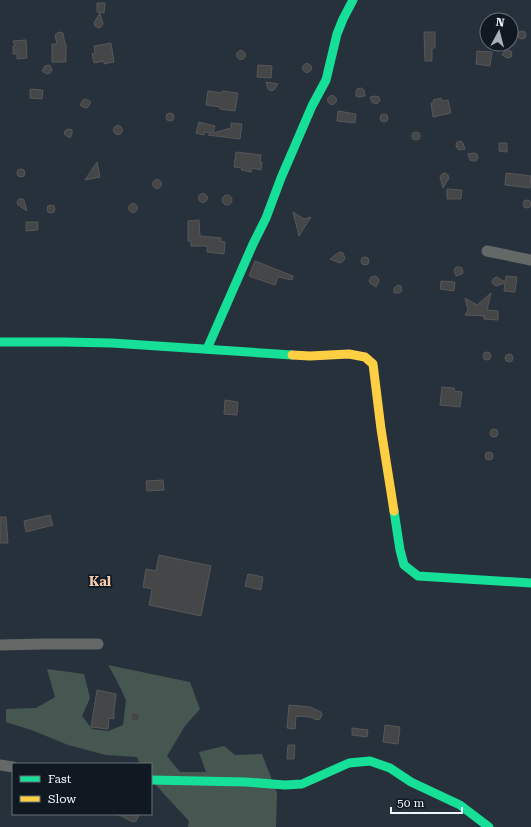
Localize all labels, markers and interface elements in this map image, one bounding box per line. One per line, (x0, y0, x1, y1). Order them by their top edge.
north arrow (479, 12, 519, 52)
text: N (495, 16, 506, 30)
district label: Kal (89, 574, 112, 589)
legend (12, 763, 152, 815)
text: Fast (48, 772, 72, 786)
scale bar (391, 789, 462, 815)
text: Slow (48, 792, 76, 806)
text: 50 m (397, 796, 424, 810)

